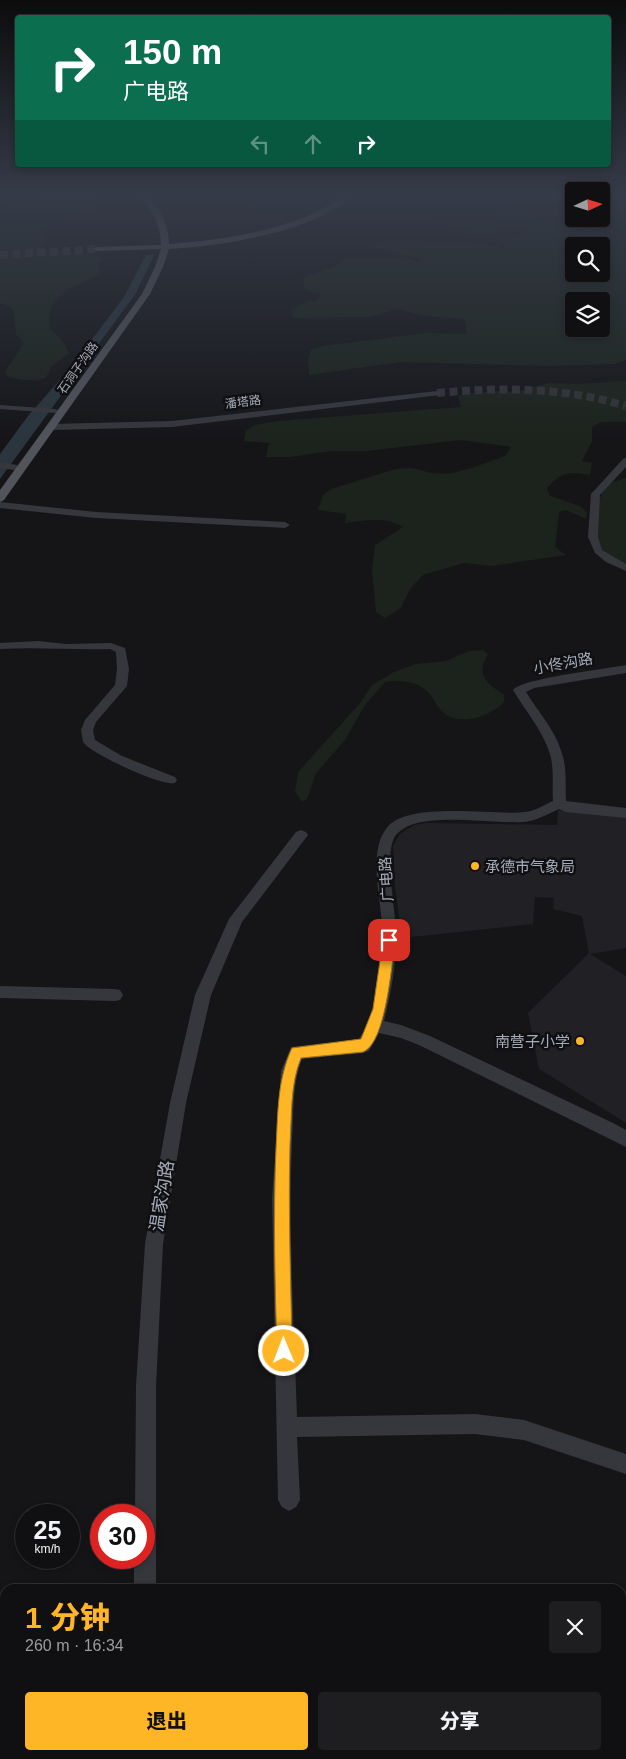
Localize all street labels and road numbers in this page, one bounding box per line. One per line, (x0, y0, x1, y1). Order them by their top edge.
street label: 石洞子沟路 (55, 339, 101, 397)
street label: 潘塔路 (224, 393, 262, 411)
street label: 小佟沟路 (532, 649, 594, 677)
street label: 广电路 (376, 856, 396, 902)
street label: 温家沟路 (146, 1159, 178, 1233)

